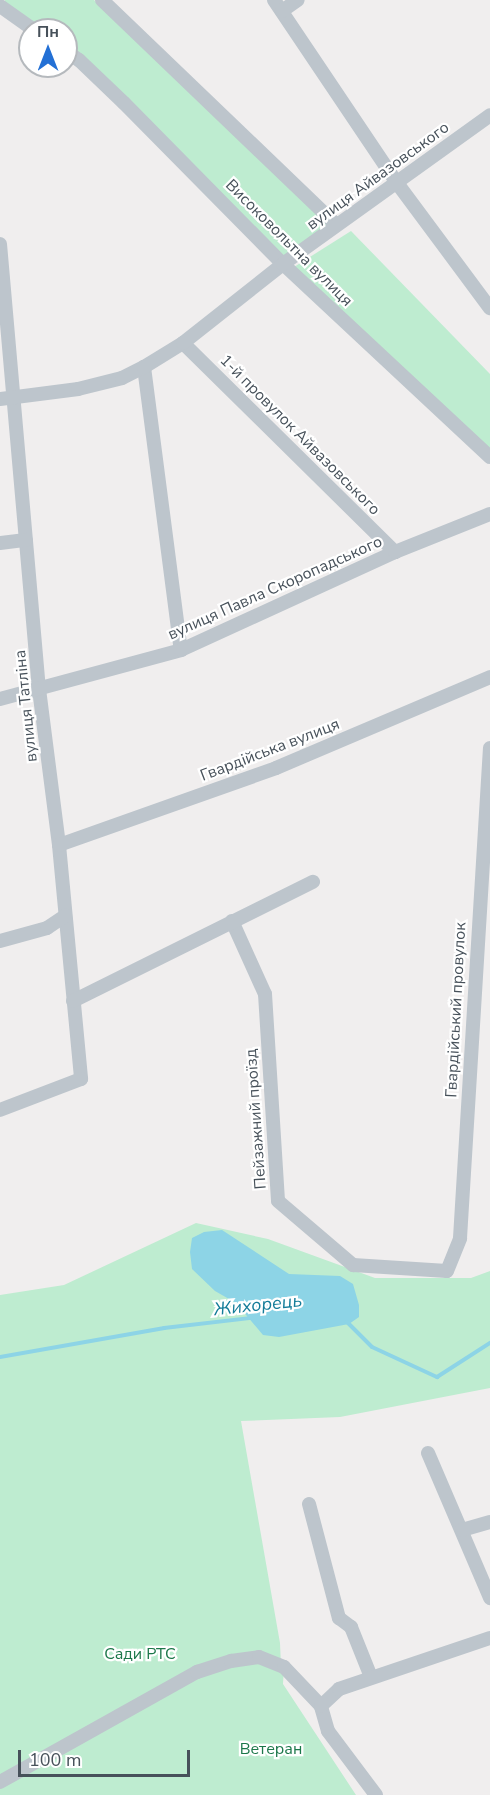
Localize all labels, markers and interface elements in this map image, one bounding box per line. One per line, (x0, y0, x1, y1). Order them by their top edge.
north arrow (18, 18, 78, 78)
text: Пн (37, 21, 59, 43)
street label: вулиця Айвазовського (303, 118, 453, 234)
street label: Високовольтна вулиця (221, 175, 357, 311)
street label: 1-й провулок Айвазовського (216, 351, 384, 519)
street label: вулиця Павла Скоропадського (165, 532, 385, 644)
street label: вулиця Татліна (11, 649, 41, 763)
street label: Гвардійська вулиця (198, 715, 342, 785)
street label: Гвардійський провулок (442, 922, 470, 1098)
street label: Пейзажний проїзд (242, 1048, 270, 1190)
water label: Жихорець (213, 1290, 303, 1320)
park label: Сади РТС (104, 1644, 176, 1664)
scale bar (21, 1738, 194, 1776)
park label: Ветеран (240, 1739, 302, 1759)
text: 100 m (29, 1748, 81, 1772)

